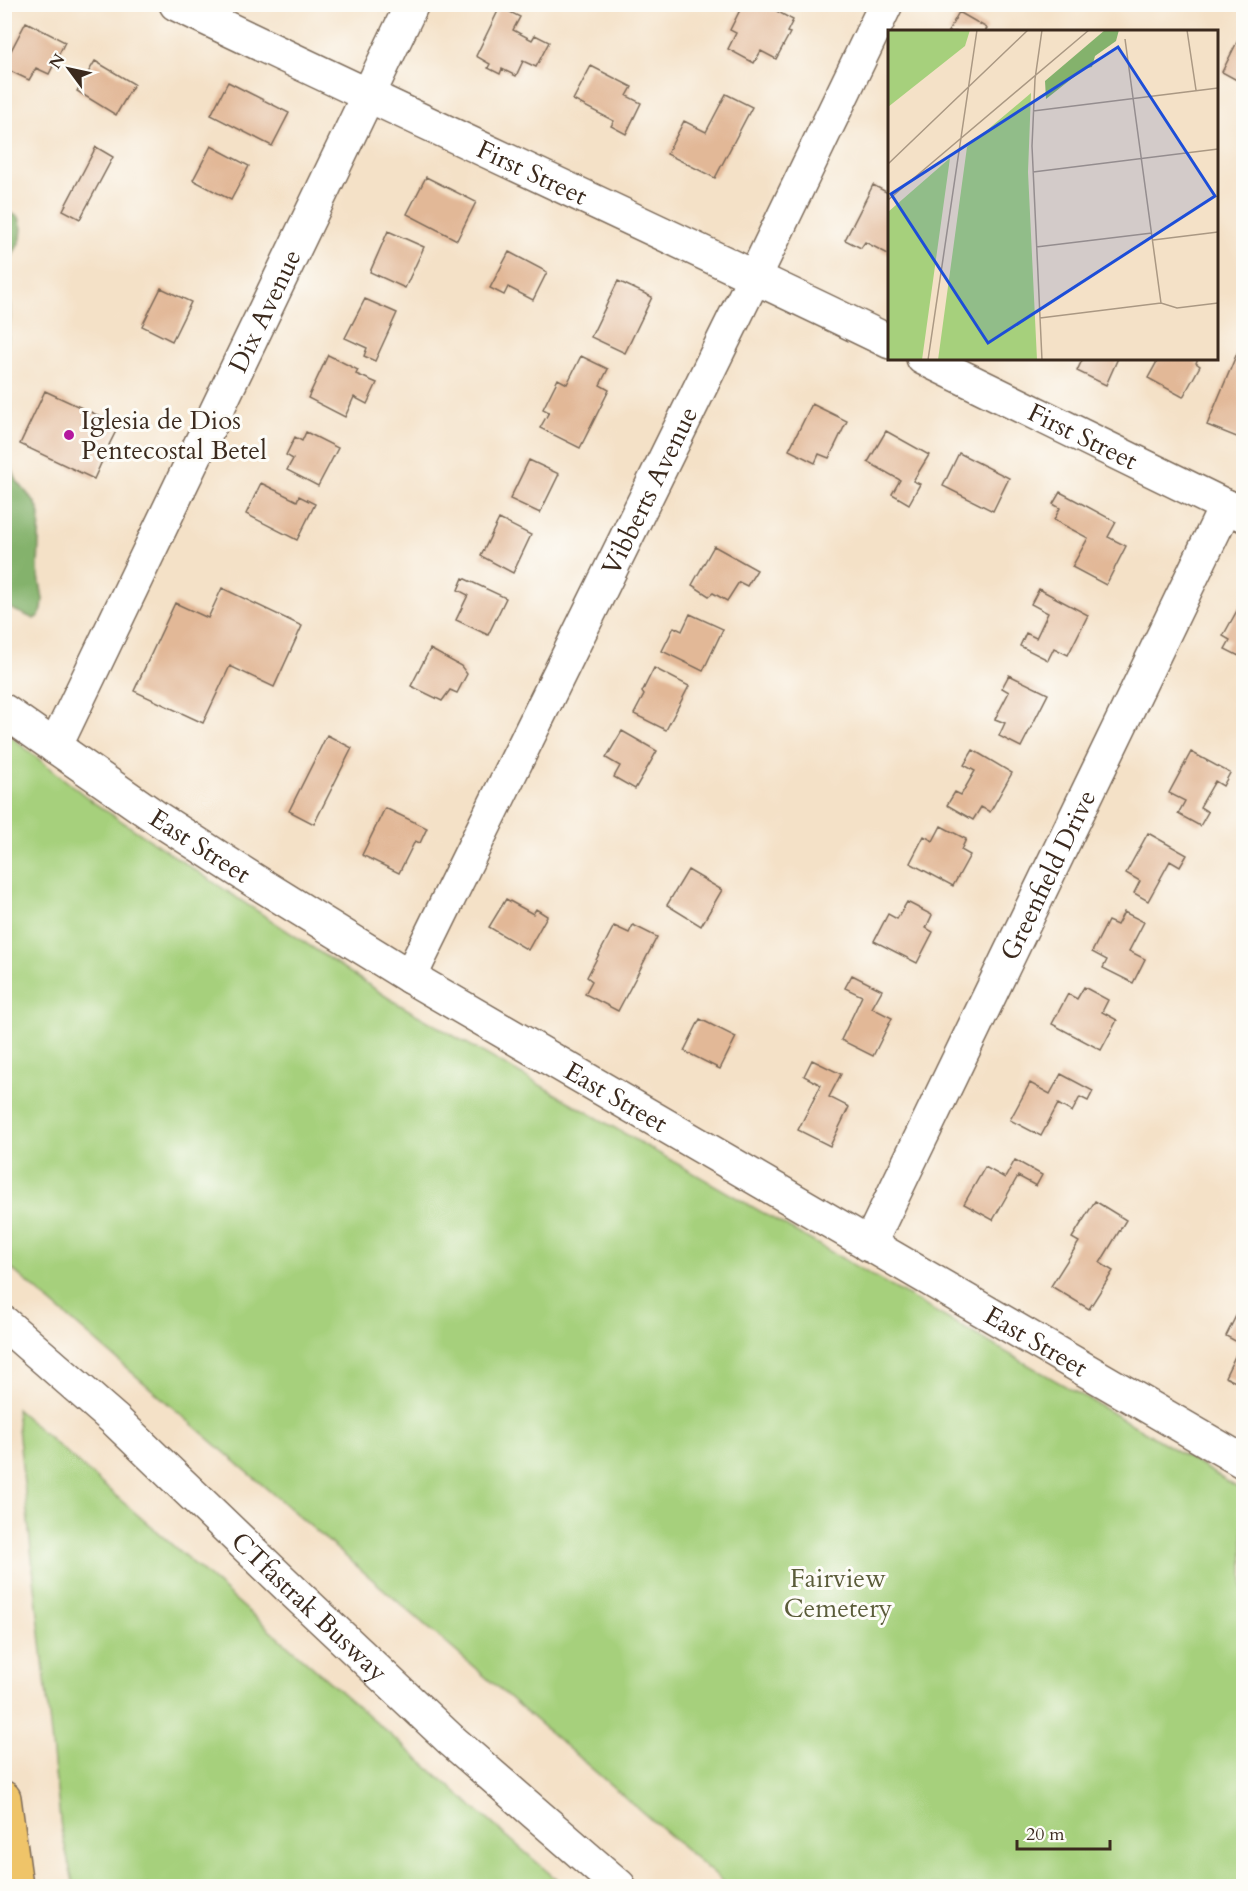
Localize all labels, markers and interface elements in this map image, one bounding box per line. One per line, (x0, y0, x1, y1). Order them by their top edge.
inset map (888, 30, 1218, 360)
north arrow (39, 39, 99, 99)
text: N (44, 49, 70, 73)
street label: First Street (471, 131, 593, 213)
street label: Dix Avenue (220, 243, 309, 378)
street label: First Street (1022, 395, 1144, 478)
street label: Vibberts Avenue (593, 400, 706, 581)
place label: Iglesia de Dios Pentecostal Betel (81, 403, 267, 468)
marker: Iglesia de Dios Pentecostal Betel (62, 428, 76, 442)
street label: Greenfield Drive (992, 784, 1104, 966)
street label: East Street (143, 800, 257, 891)
street label: East Street (558, 1053, 674, 1141)
street label: East Street (978, 1297, 1094, 1385)
street label: CTfastrak Busway (224, 1524, 396, 1689)
park label: Fairview Cemetery (784, 1561, 893, 1626)
scale bar (1017, 1813, 1110, 1851)
text: 20 m (1026, 1822, 1065, 1847)

